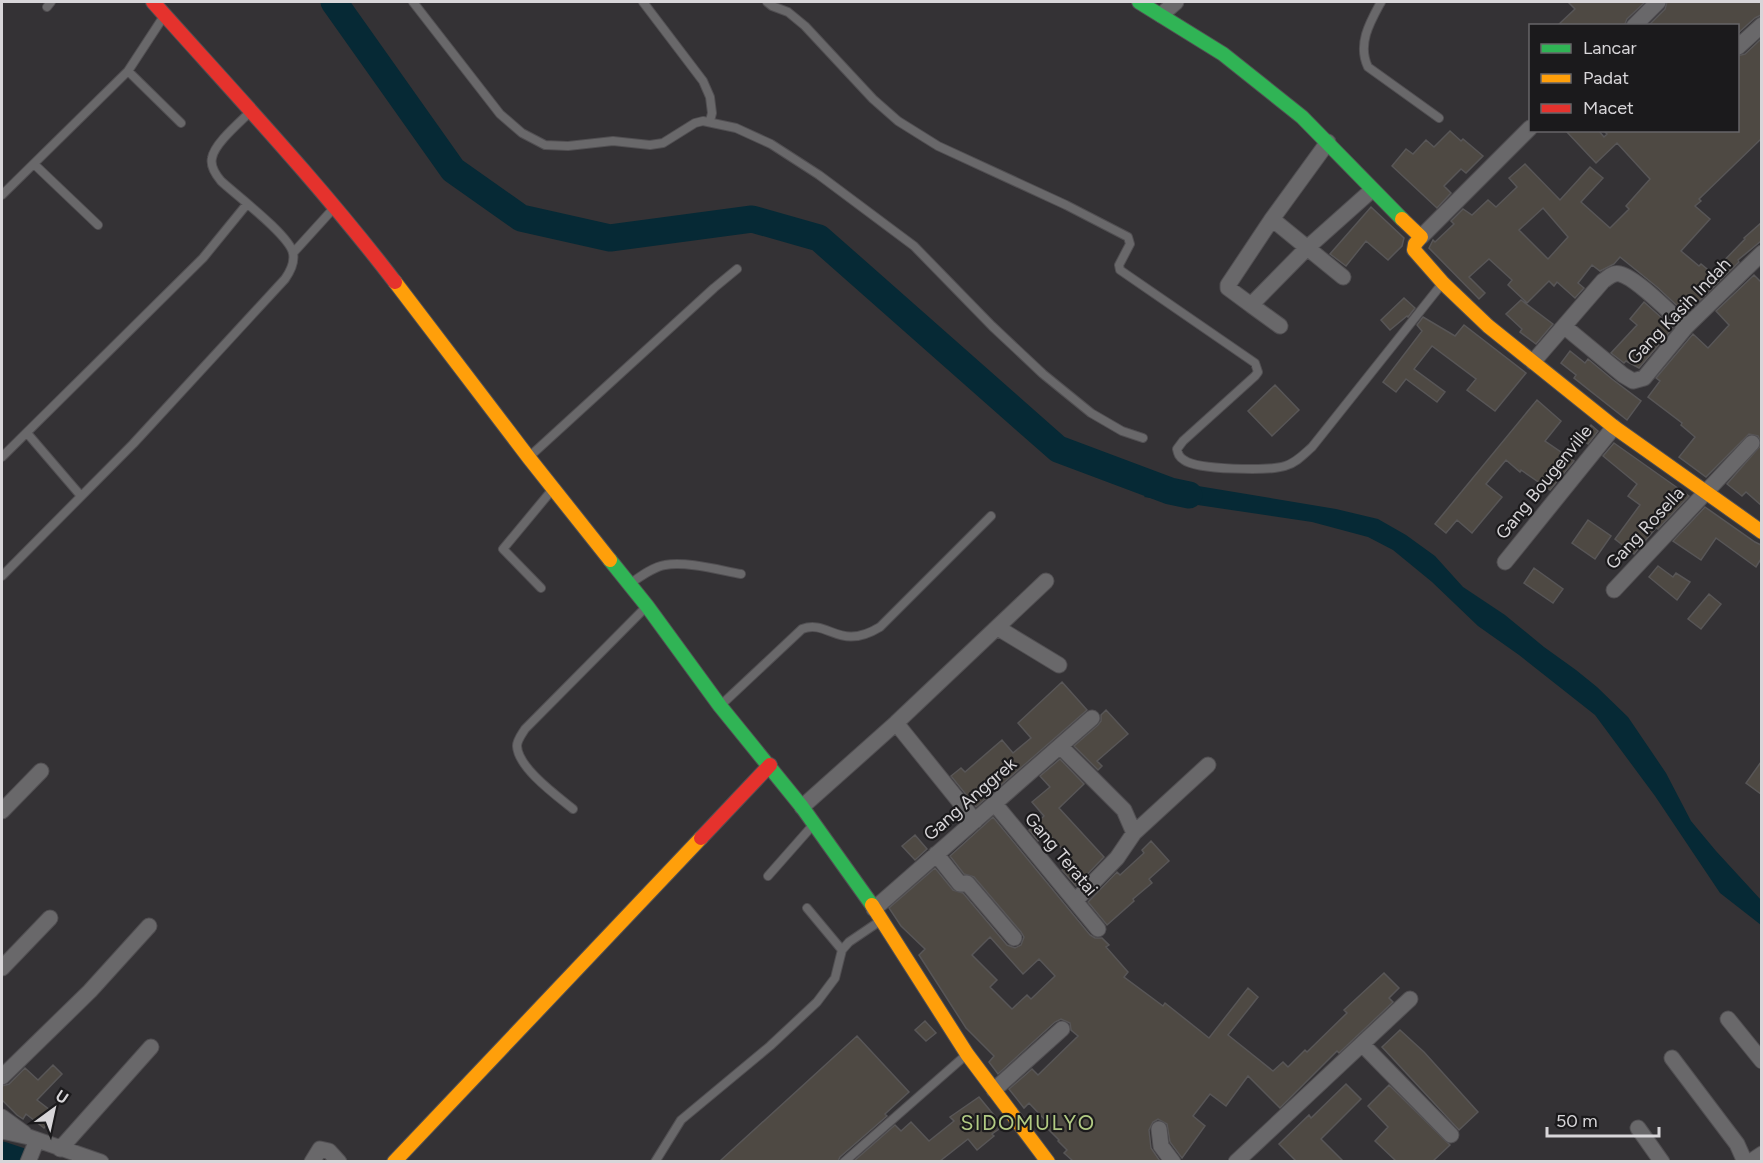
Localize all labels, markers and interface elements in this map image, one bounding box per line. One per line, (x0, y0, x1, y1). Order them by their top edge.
legend (1529, 24, 1739, 132)
text: Lancar (1583, 37, 1637, 59)
text: Padat (1583, 67, 1629, 89)
text: Macet (1583, 97, 1634, 119)
street label: Gang Kasih Indah (1623, 253, 1735, 369)
street label: Gang Bougenville (1491, 420, 1597, 544)
street label: Gang Rosella (1601, 482, 1689, 574)
street label: Gang Anggrek (919, 752, 1021, 845)
street label: Gang Teratai (1020, 808, 1102, 900)
north arrow (24, 1079, 84, 1139)
text: U (52, 1086, 72, 1108)
scale bar (1547, 1100, 1660, 1138)
district label: SIDOMULYO (960, 1110, 1096, 1135)
text: 50 m (1556, 1110, 1598, 1132)

